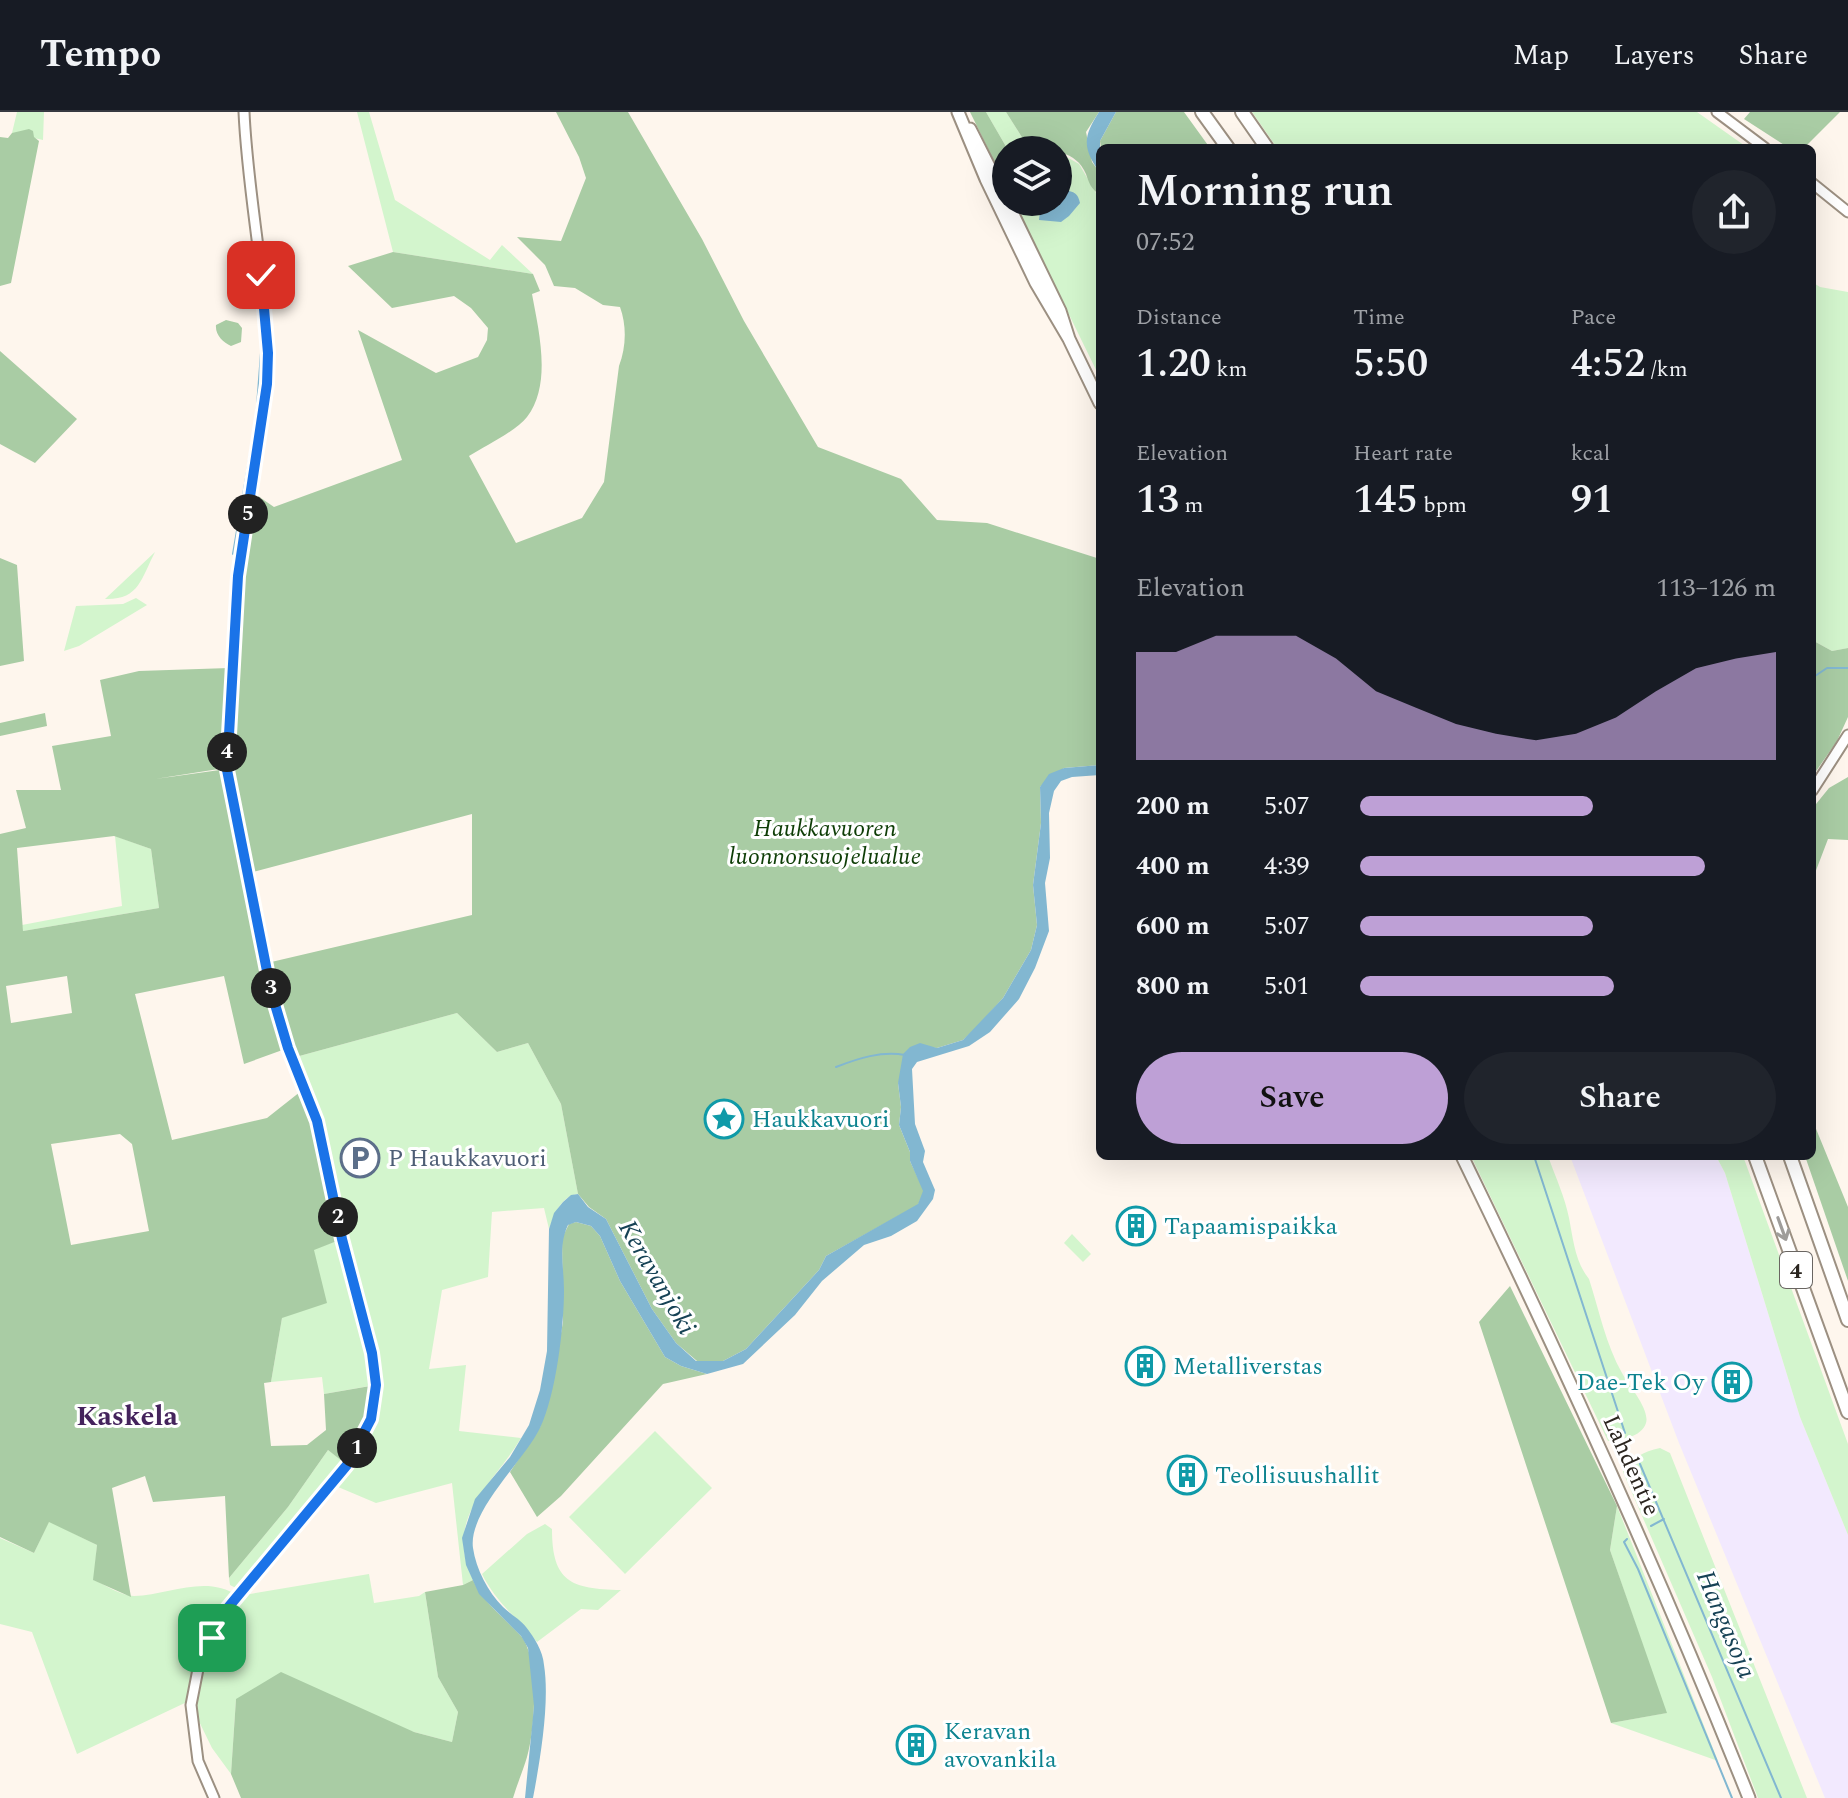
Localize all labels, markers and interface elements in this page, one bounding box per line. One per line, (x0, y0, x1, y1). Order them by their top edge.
text: Tempo (40, 26, 161, 84)
text: Map (1513, 34, 1569, 77)
text: Layers (1613, 34, 1695, 77)
text: Share (1739, 34, 1808, 77)
map controls (992, 136, 1072, 216)
button: layers (992, 136, 1072, 216)
text: Morning run (1136, 158, 1393, 225)
button: share (1692, 170, 1776, 254)
text: 07:52 (1136, 222, 1195, 262)
pin (227, 241, 295, 309)
icon: check (239, 253, 283, 297)
text: Distance (1136, 301, 1222, 334)
text: Time (1353, 301, 1405, 334)
text: Pace (1571, 301, 1616, 334)
text: 1.20 (1136, 334, 1211, 395)
text: 5:50 (1353, 334, 1428, 395)
text: 4:52 (1571, 334, 1645, 395)
text: km (1211, 353, 1247, 386)
text: /km (1645, 353, 1688, 386)
text: Elevation (1136, 437, 1228, 470)
text: Heart rate (1353, 437, 1453, 470)
text: kcal (1571, 437, 1610, 470)
text: 13 (1136, 470, 1179, 531)
text: 145 (1353, 470, 1418, 531)
text: 91 (1571, 470, 1614, 531)
text: m (1179, 489, 1203, 522)
text: bpm (1418, 489, 1467, 522)
pin: 5 (228, 494, 268, 534)
text: 5 (242, 497, 254, 530)
text: Elevation (1136, 568, 1245, 608)
text: 113–126 m (1656, 568, 1776, 608)
pin: 4 (207, 732, 247, 772)
text: 4 (221, 735, 233, 768)
text: 200 m (1136, 786, 1210, 826)
text: 5:07 (1264, 786, 1310, 826)
park label: Haukkavuoren luonnonsuojelualue (729, 811, 921, 875)
text: 400 m (1136, 846, 1210, 886)
text: 4:39 (1264, 846, 1310, 886)
text: 600 m (1136, 906, 1210, 946)
text: 5:07 (1264, 906, 1310, 946)
text: 800 m (1136, 966, 1210, 1006)
text: 5:01 (1264, 966, 1310, 1006)
pin: 3 (251, 968, 291, 1008)
text: 3 (265, 971, 277, 1004)
button: Save (1136, 1052, 1448, 1144)
button: Share (1464, 1052, 1776, 1144)
place icon: Haukkavuori (703, 1098, 745, 1140)
place label: Haukkavuori (752, 1102, 890, 1138)
parking icon: P Haukkavuori (339, 1137, 381, 1179)
place label: P Haukkavuori (388, 1141, 547, 1177)
pin: 2 (318, 1197, 358, 1237)
text: 2 (332, 1200, 344, 1233)
building icon: Tapaamispaikka (1115, 1205, 1157, 1247)
place label: Tapaamispaikka (1164, 1209, 1338, 1245)
water label: Keravanjoki (608, 1212, 706, 1343)
one-way arrow (1775, 1217, 1790, 1242)
road number: 4 (1780, 1252, 1812, 1288)
building icon: Metalliverstas (1124, 1345, 1166, 1387)
place label: Metalliverstas (1173, 1349, 1323, 1385)
building icon: Dae-Tek Oy (1711, 1361, 1753, 1403)
place label: Dae-Tek Oy (1576, 1365, 1705, 1401)
district label: Kaskela (76, 1395, 178, 1438)
street label: Lahdentie (1593, 1409, 1669, 1522)
pin: 1 (337, 1428, 377, 1468)
text: 1 (351, 1431, 363, 1464)
building icon: Teollisuushallit (1166, 1454, 1208, 1496)
place label: Teollisuushallit (1215, 1458, 1379, 1494)
water label: Hangasoja (1685, 1564, 1767, 1685)
pin (178, 1604, 246, 1672)
icon: arrive (190, 1616, 234, 1660)
place label: Keravan avovankila (944, 1714, 1057, 1778)
building icon: Keravan avovankila (895, 1724, 937, 1766)

